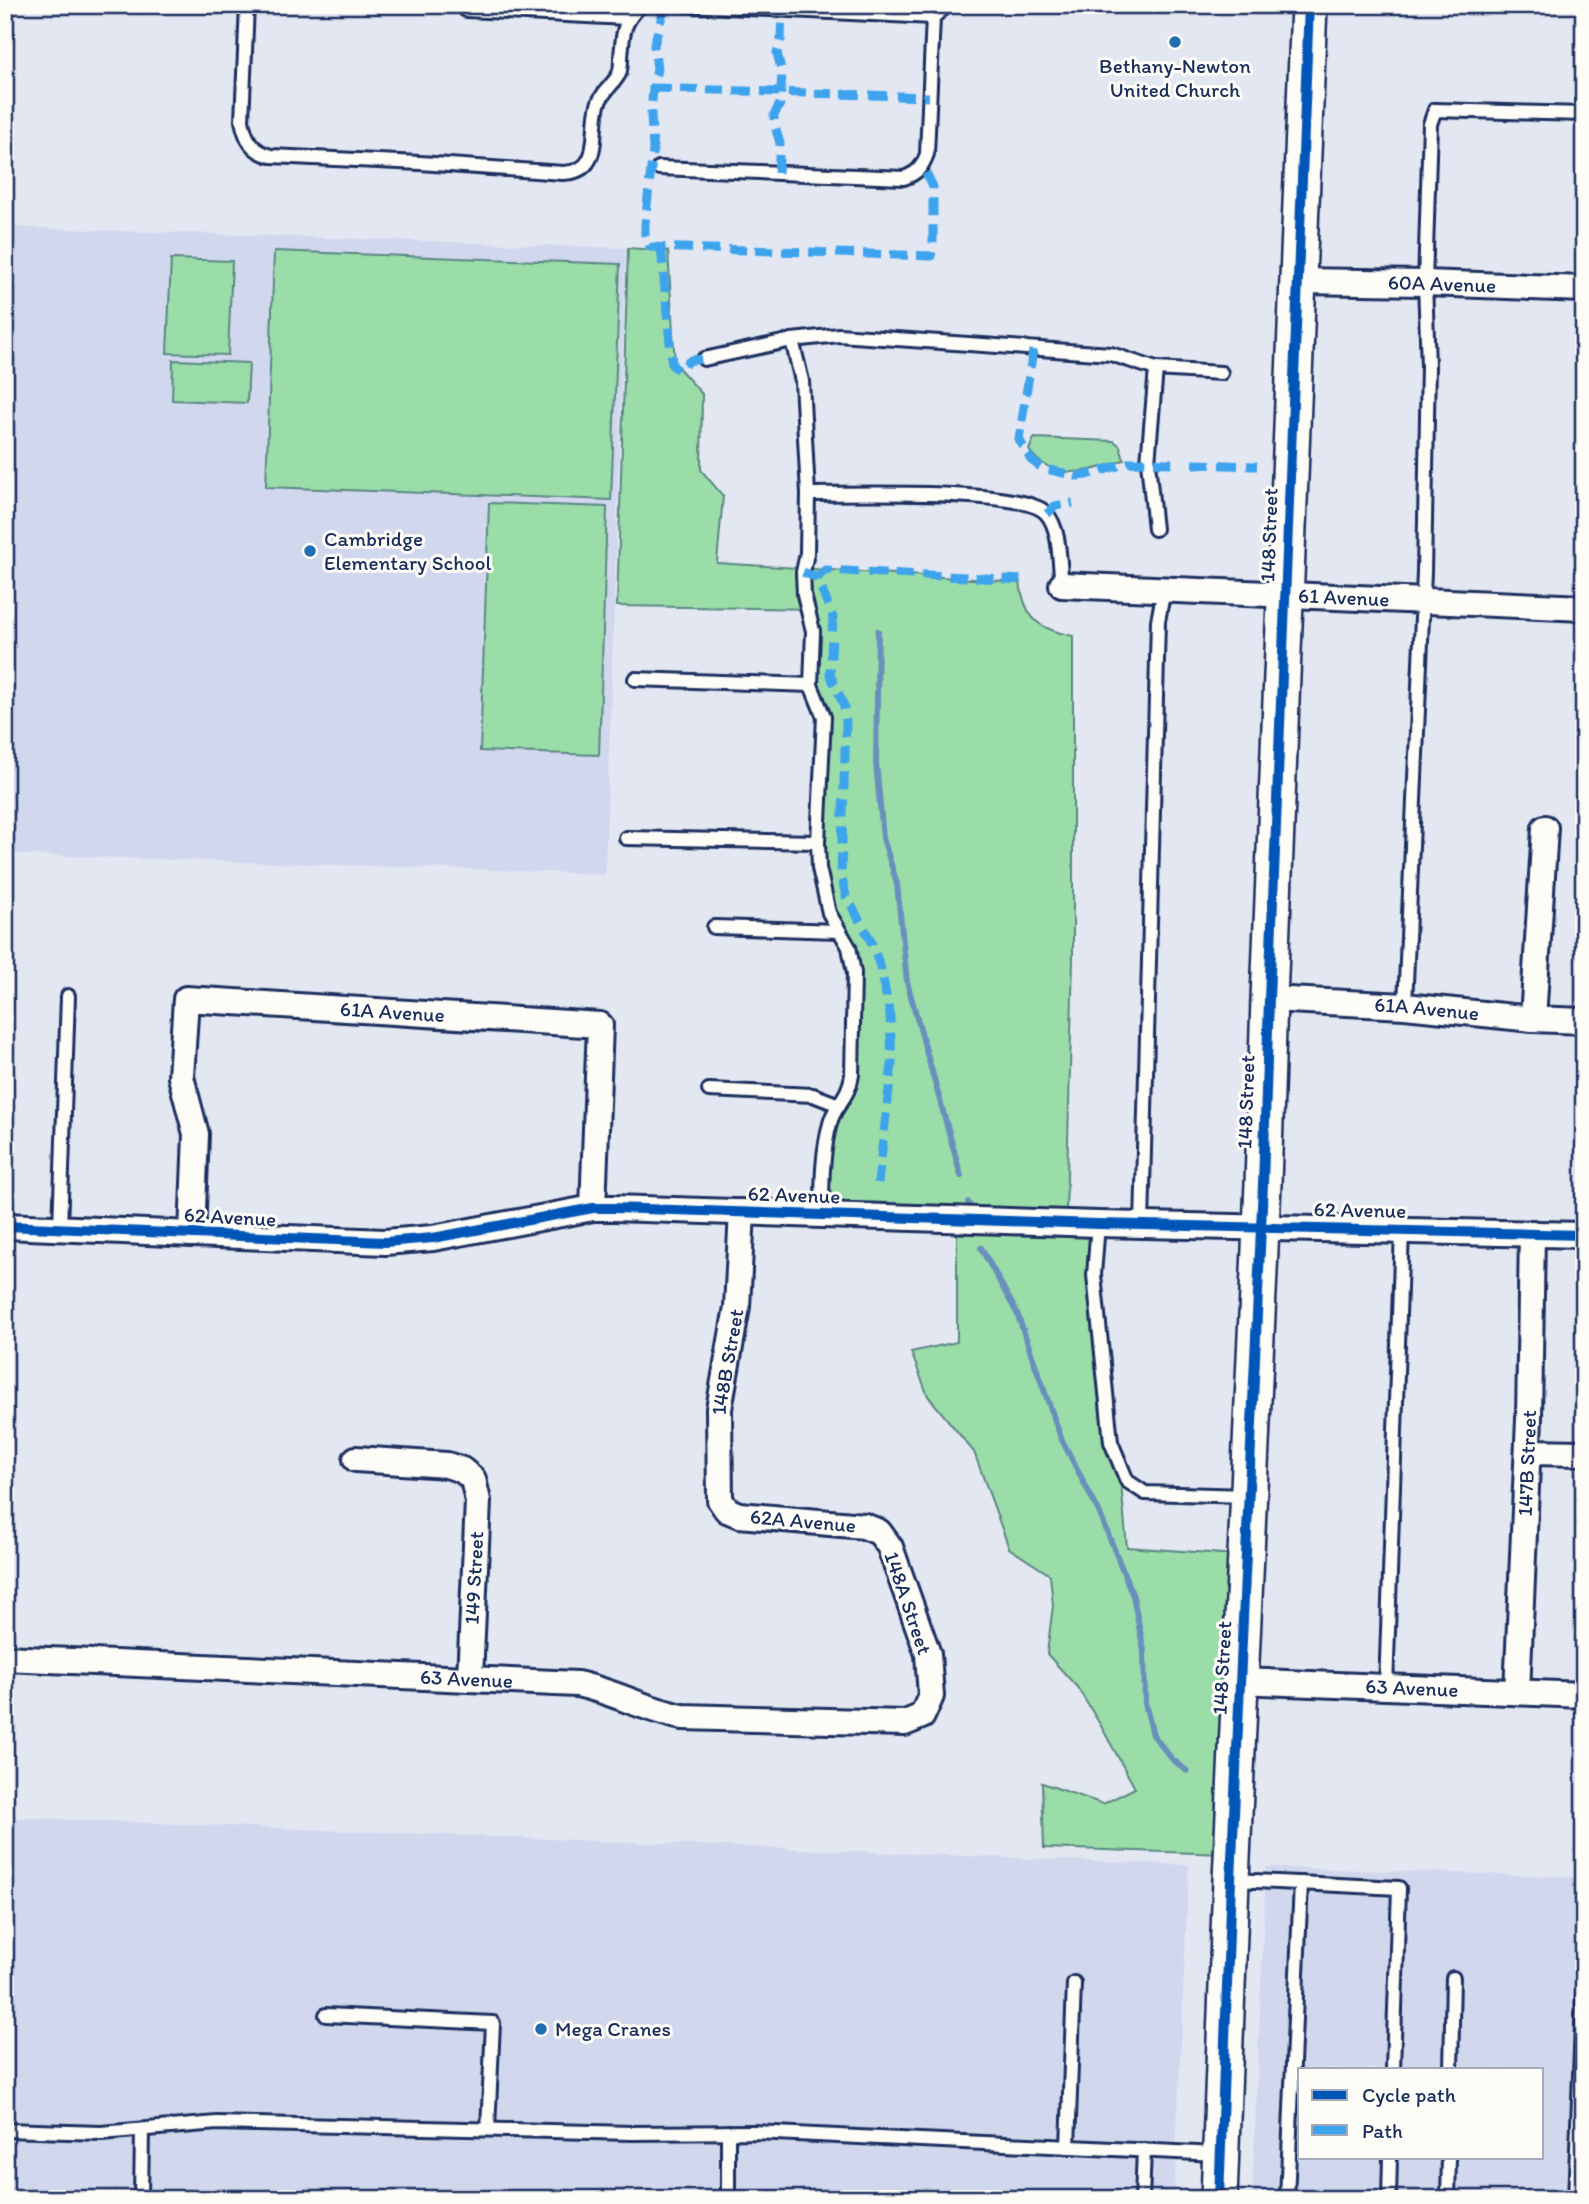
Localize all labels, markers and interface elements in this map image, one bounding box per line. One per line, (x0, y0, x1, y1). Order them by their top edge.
marker: Bethany-Newton United Church (1167, 34, 1183, 50)
place label: Bethany-Newton United Church (1099, 53, 1251, 102)
street label: 60A Avenue (1388, 269, 1497, 298)
street label: 148 Street (1254, 487, 1283, 582)
place label: Cambridge Elementary School (324, 526, 492, 575)
marker: Cambridge Elementary School (302, 543, 318, 559)
street label: 61 Avenue (1298, 582, 1390, 611)
street label: 61A Avenue (1374, 991, 1480, 1025)
street label: 61A Avenue (339, 996, 446, 1027)
street label: 148 Street (1231, 1054, 1260, 1149)
street label: 62 Avenue (747, 1180, 841, 1209)
street label: 62 Avenue (1314, 1196, 1406, 1223)
street label: 62 Avenue (183, 1202, 277, 1231)
street label: 148B Street (706, 1307, 748, 1415)
street label: 147B Street (1512, 1410, 1541, 1517)
street label: 62A Avenue (749, 1503, 857, 1538)
street label: 149 Street (459, 1530, 488, 1625)
street label: 148A Street (879, 1548, 938, 1658)
street label: 148 Street (1207, 1620, 1236, 1716)
street label: 63 Avenue (420, 1664, 514, 1693)
street label: 63 Avenue (1365, 1673, 1459, 1702)
place label: Mega Cranes (555, 2016, 671, 2041)
marker: Mega Cranes (533, 2021, 549, 2037)
legend (1298, 2068, 1544, 2158)
text: Cycle path (1362, 2082, 1456, 2107)
text: Path (1362, 2118, 1403, 2143)

